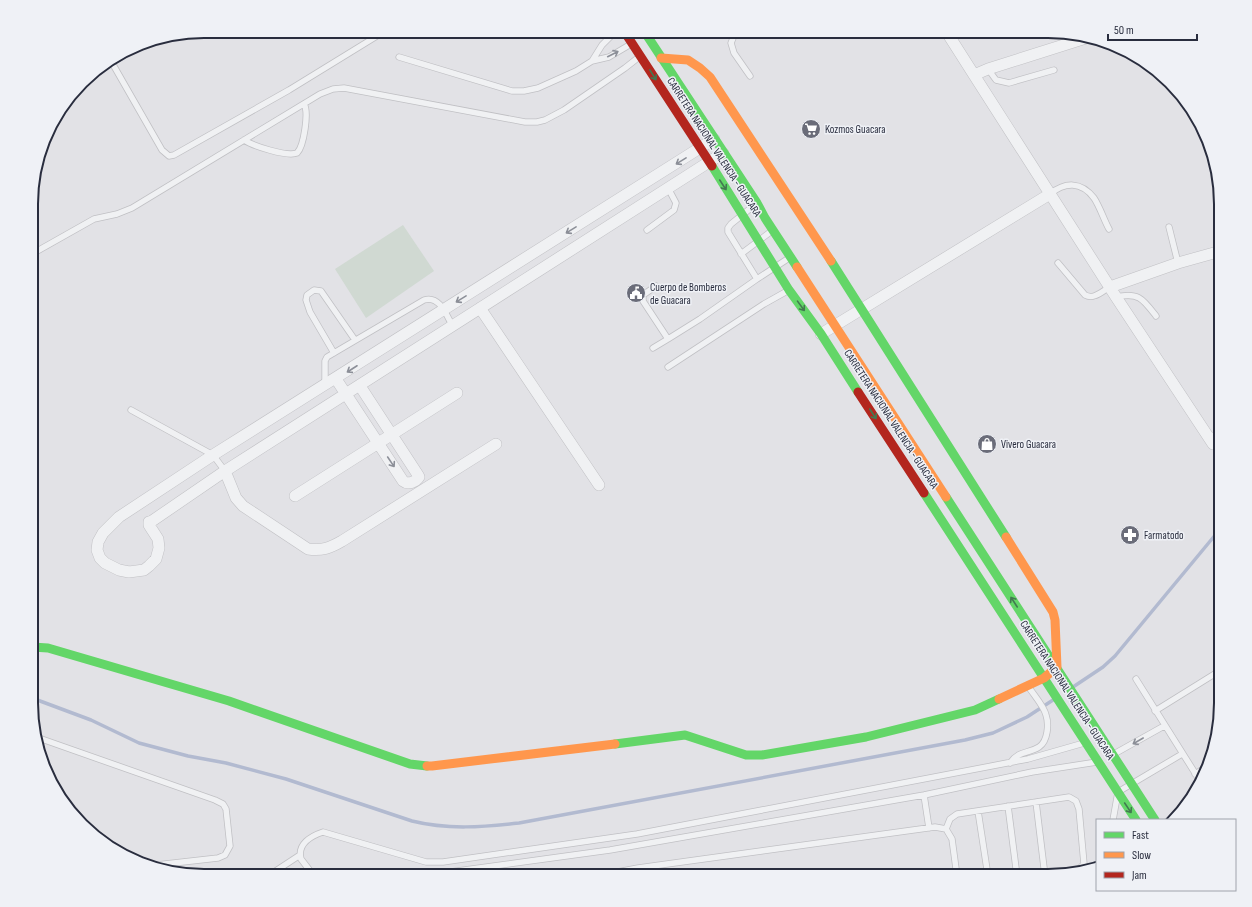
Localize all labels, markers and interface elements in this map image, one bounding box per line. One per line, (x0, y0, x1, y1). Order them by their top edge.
scale bar (1108, 16, 1197, 42)
text: 50 m (1114, 23, 1134, 38)
one-way arrow (607, 50, 619, 58)
one-way arrow (649, 70, 657, 81)
street label: CARRETERA NACIONAL VALENCIA - GUACARA (664, 75, 764, 219)
supermarket icon: Kozmos Guacara (800, 118, 822, 140)
place label: Kozmos Guacara (825, 123, 886, 136)
one-way arrow (675, 157, 687, 165)
one-way arrow (719, 179, 727, 190)
one-way arrow (566, 226, 577, 234)
place label: Cuerpo de Bomberos de Guacara (650, 281, 726, 307)
public building icon: Cuerpo de Bomberos de Guacara (625, 282, 647, 304)
one-way arrow (456, 295, 467, 303)
one-way arrow (797, 300, 805, 311)
street label: CARRETERA NACIONAL VALENCIA - GUACARA (841, 347, 941, 491)
one-way arrow (347, 365, 358, 373)
one-way arrow (869, 408, 877, 419)
shop icon: Vivero Guacara (976, 433, 998, 455)
place label: Vivero Guacara (1001, 438, 1056, 451)
one-way arrow (387, 456, 395, 468)
pharmacy icon: Farmatodo (1119, 524, 1141, 546)
place label: Farmatodo (1144, 529, 1184, 542)
one-way arrow (1010, 597, 1018, 608)
street label: CARRETERA NACIONAL VALENCIA - GUACARA (1017, 618, 1117, 762)
one-way arrow (1133, 737, 1145, 745)
one-way arrow (1124, 803, 1132, 814)
legend (1096, 819, 1236, 891)
text: Fast (1132, 828, 1149, 843)
text: Slow (1132, 848, 1151, 863)
text: Jam (1131, 868, 1147, 883)

